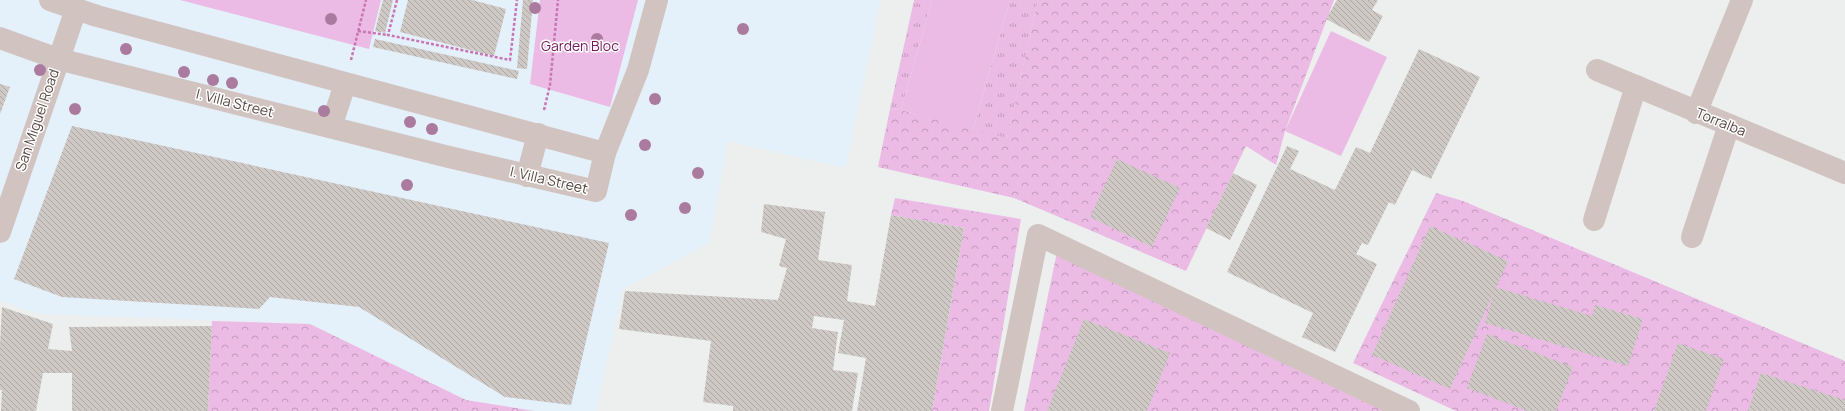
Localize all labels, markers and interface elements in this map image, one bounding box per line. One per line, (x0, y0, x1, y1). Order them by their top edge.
park label: Garden Bloc (541, 36, 619, 55)
street label: San Miguel Road (10, 66, 63, 173)
street label: I. Villa Street (194, 84, 276, 121)
street label: Torralba (1693, 103, 1749, 140)
street label: I. Villa Street (508, 161, 590, 198)

